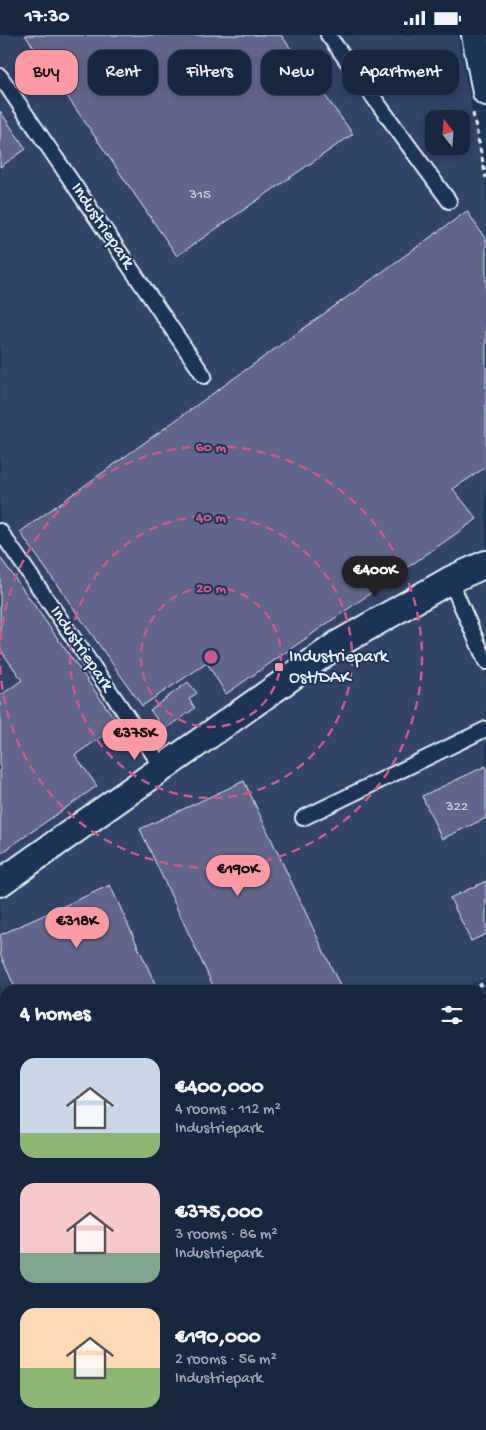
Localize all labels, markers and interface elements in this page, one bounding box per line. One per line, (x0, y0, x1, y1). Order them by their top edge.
text: 17:30 (25, 6, 69, 29)
chip: Buy (15, 50, 78, 95)
chip: Rent (88, 50, 158, 95)
chip: Filters (168, 50, 251, 95)
chip: New (261, 50, 332, 95)
chip: Apartment (342, 50, 459, 95)
north arrow (425, 110, 470, 155)
map controls (425, 110, 470, 155)
street label: Industriepark (66, 179, 139, 274)
house number: 315 (188, 186, 211, 204)
text: 60 m (196, 439, 227, 457)
text: 40 m (195, 509, 226, 527)
pin: €400K (340, 555, 410, 598)
text: €400K (353, 562, 397, 581)
text: 20 m (196, 580, 226, 598)
street label: Industriepark (45, 602, 118, 697)
place label: Industriepark Ost/DAK (289, 647, 390, 689)
centre of rings (202, 648, 220, 666)
marker: Industriepark Ost/DAK (273, 661, 285, 673)
pin: €375K (100, 719, 170, 761)
text: €375K (113, 725, 157, 744)
house number: 322 (445, 798, 468, 816)
pin: €190K (203, 855, 273, 897)
text: €190K (217, 861, 259, 880)
pin: €318K (42, 907, 112, 949)
text: €318K (56, 913, 98, 932)
icon: filters (438, 1001, 466, 1029)
text: 4 homes (20, 1003, 91, 1028)
text: €400,000 (175, 1076, 264, 1101)
icon: home (60, 1078, 120, 1138)
text: 4 rooms · 112 m² (175, 1101, 281, 1120)
text: Industriepark (175, 1120, 263, 1139)
text: €375,000 (175, 1201, 263, 1226)
icon: home (60, 1203, 120, 1263)
text: 3 rooms · 86 m² (175, 1226, 278, 1245)
text: Industriepark (175, 1245, 263, 1264)
text: €190,000 (175, 1326, 261, 1351)
icon: home (60, 1328, 120, 1388)
text: 2 rooms · 56 m² (175, 1351, 277, 1370)
text: Industriepark (175, 1370, 263, 1389)

